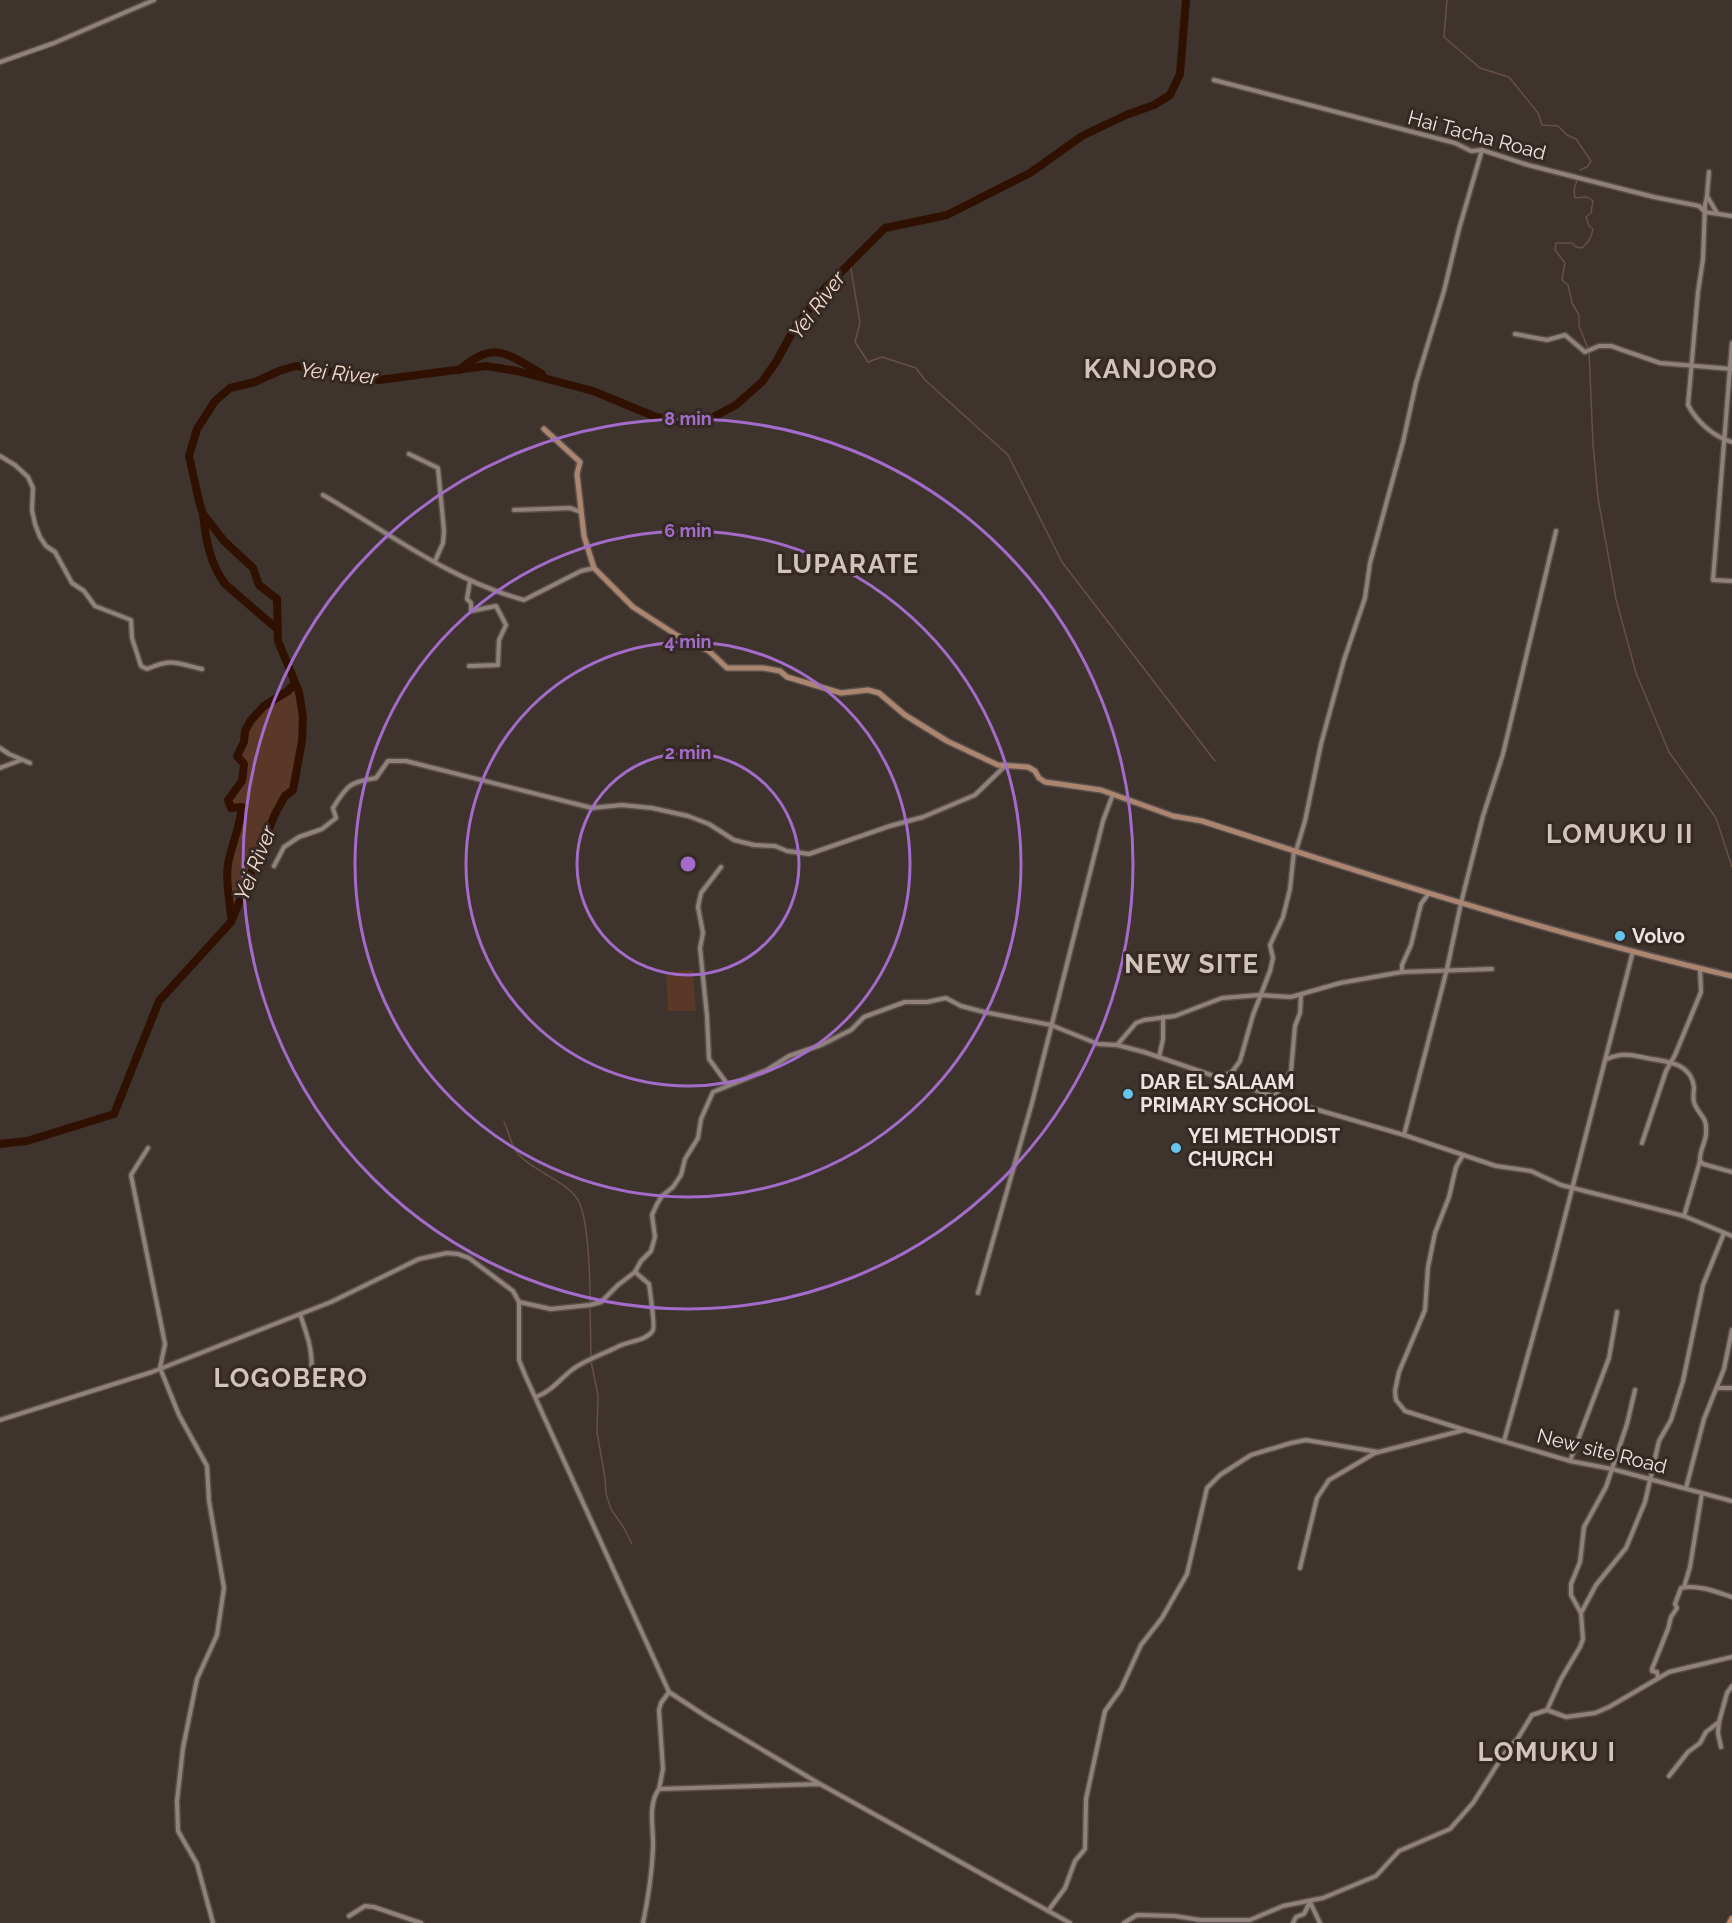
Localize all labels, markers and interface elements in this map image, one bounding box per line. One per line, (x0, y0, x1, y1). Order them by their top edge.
street label: Hai Tacha Road (1405, 105, 1549, 165)
water label: Yei River (784, 266, 851, 344)
district label: KANJORO (1084, 354, 1218, 384)
water label: Yei River (299, 356, 380, 390)
text: 8 min (664, 408, 712, 429)
text: 6 min (664, 520, 712, 541)
district label: LUPARATE (776, 549, 920, 579)
text: 4 min (665, 631, 711, 652)
text: 2 min (665, 742, 711, 763)
district label: LOMUKU II (1546, 819, 1694, 849)
water label: Yei River (229, 821, 282, 904)
centre of rings (678, 854, 698, 874)
place label: Volvo (1632, 924, 1685, 948)
marker: Volvo (1613, 929, 1627, 943)
district label: NEW SITE (1124, 949, 1260, 979)
place label: DAR EL SALAAM PRIMARY SCHOOL (1140, 1070, 1315, 1117)
marker: DAR EL SALAAM PRIMARY SCHOOL (1121, 1087, 1135, 1101)
place label: YEI METHODIST CHURCH (1188, 1124, 1341, 1171)
marker: YEI METHODIST CHURCH (1169, 1141, 1183, 1155)
district label: LOGOBERO (213, 1363, 369, 1393)
street label: New site Road (1535, 1423, 1669, 1479)
district label: LOMUKU I (1478, 1737, 1616, 1767)

